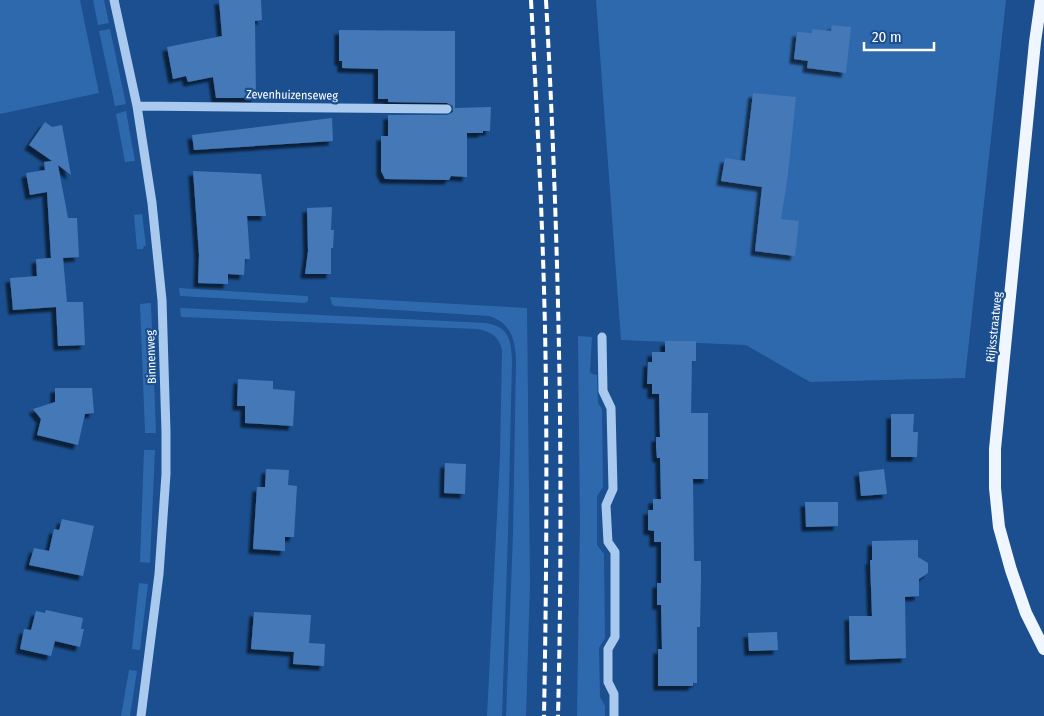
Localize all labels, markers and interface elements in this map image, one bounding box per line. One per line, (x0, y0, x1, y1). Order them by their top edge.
scale bar (864, 20, 934, 52)
text: 20 m (872, 28, 902, 46)
street label: Zevenhuizenseweg (246, 87, 338, 103)
street label: Rijksstraatweg (983, 291, 1005, 363)
street label: Binnenweg (143, 329, 159, 384)

